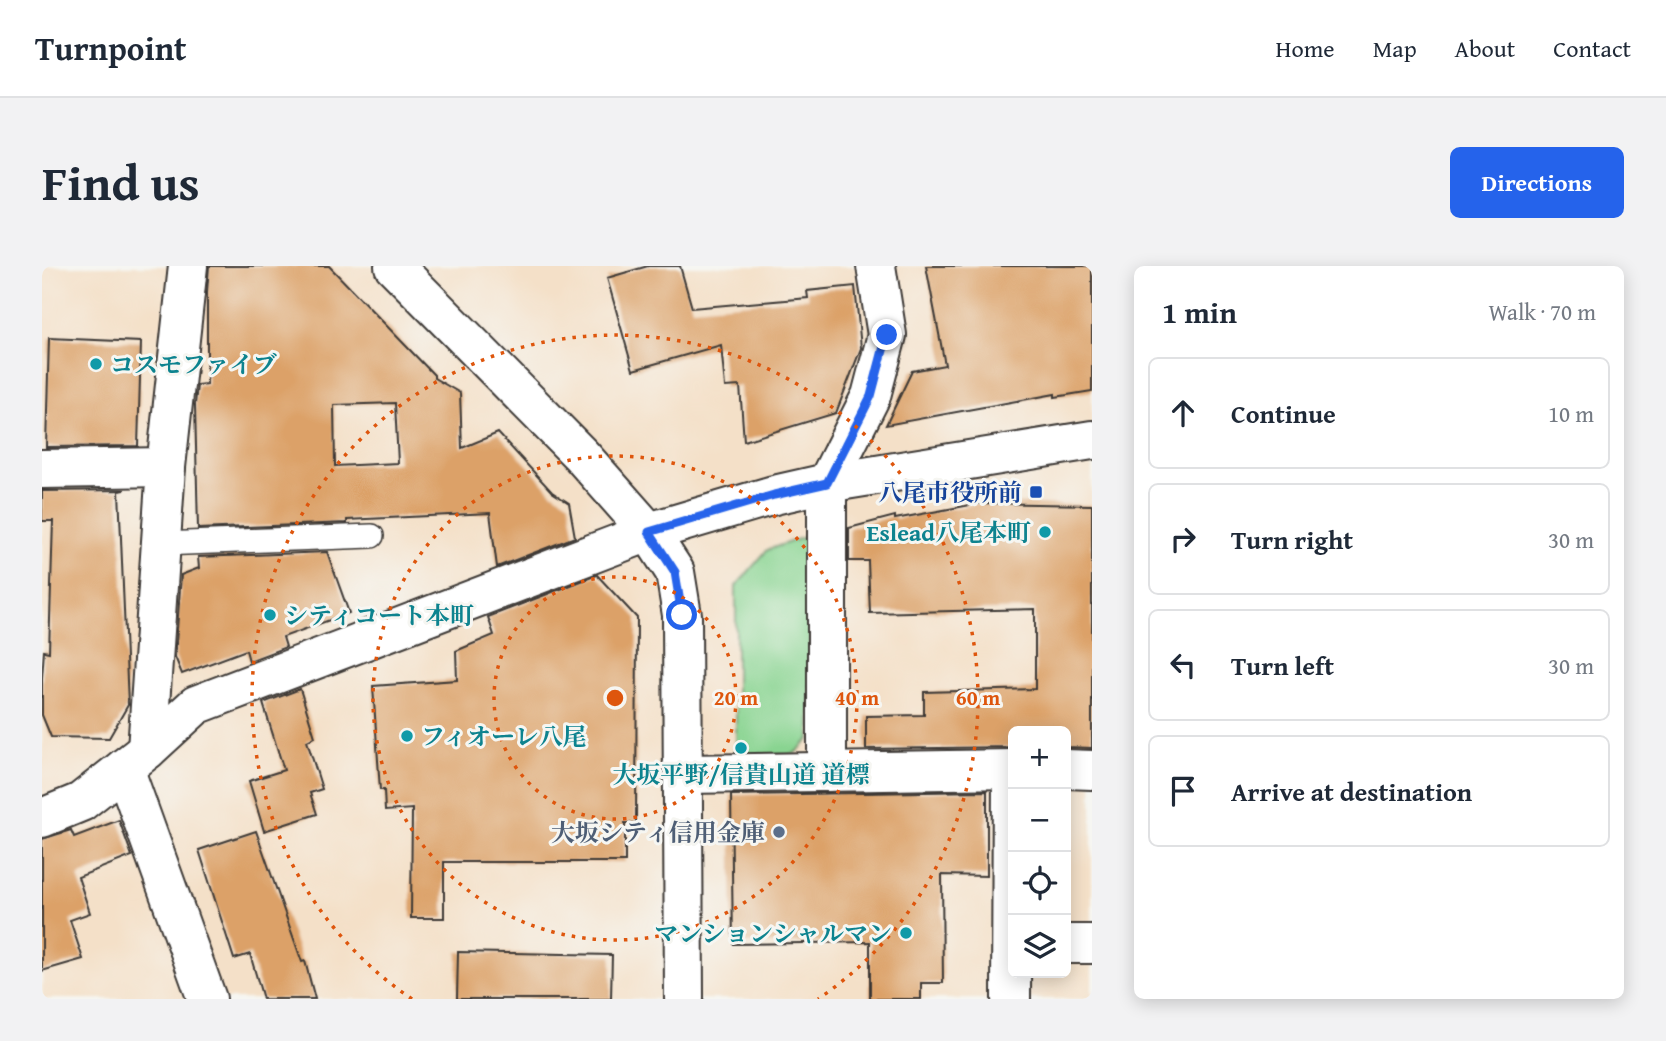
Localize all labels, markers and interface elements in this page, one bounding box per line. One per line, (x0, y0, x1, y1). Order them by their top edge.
text: Turnpoint (35, 24, 187, 72)
text: Home (1276, 31, 1335, 66)
text: Map (1373, 31, 1417, 66)
text: About (1455, 31, 1515, 66)
text: Contact (1553, 31, 1631, 66)
text: Find us (42, 146, 200, 218)
button: Directions (1450, 147, 1624, 218)
text: 1 min (1162, 290, 1237, 334)
text: Walk · 70 m (1488, 295, 1596, 328)
route end (871, 319, 902, 350)
place label: コスモファイブ (110, 347, 277, 382)
marker: コスモファイブ (88, 356, 104, 372)
icon: ahead (1164, 394, 1202, 432)
text: Continue (1231, 394, 1336, 433)
text: 10 m (1548, 397, 1594, 430)
place label: 八尾市役所前 (878, 475, 1022, 510)
marker: 八尾市役所前 (1028, 484, 1044, 500)
place label: Eslead八尾本町 (867, 515, 1031, 550)
icon: right (1164, 520, 1202, 558)
text: Turn right (1231, 520, 1353, 559)
text: 30 m (1548, 523, 1594, 556)
marker: Eslead八尾本町 (1037, 524, 1053, 540)
place label: シティコート本町 (284, 598, 474, 633)
route start (666, 599, 697, 630)
marker: シティコート本町 (262, 607, 278, 623)
icon: left (1164, 646, 1202, 684)
text: Turn left (1231, 646, 1334, 685)
text: 30 m (1548, 649, 1594, 682)
text: 20 m (714, 682, 758, 713)
text: 40 m (835, 682, 879, 713)
text: 60 m (956, 682, 1000, 713)
centre of rings (603, 686, 627, 710)
place label: フィオーレ八尾 (421, 719, 587, 754)
map controls (1008, 726, 1071, 978)
button: + (1008, 726, 1071, 789)
marker: フィオーレ八尾 (399, 728, 415, 744)
marker: 大坂平野/信貴山道 道標 (733, 740, 749, 756)
place label: 大坂平野/信貴山道 道標 (613, 757, 869, 792)
icon: arrive (1164, 772, 1202, 810)
text: Arrive at destination (1231, 772, 1472, 811)
button: − (1008, 789, 1071, 852)
place label: 大坂シティ信用金庫 (551, 815, 765, 850)
marker: 大坂シティ信用金庫 (771, 824, 787, 840)
button: locate (1008, 852, 1071, 915)
button: layers (1008, 915, 1071, 978)
place label: マンションシャルマン (654, 916, 892, 951)
marker: マンションシャルマン (898, 925, 914, 941)

